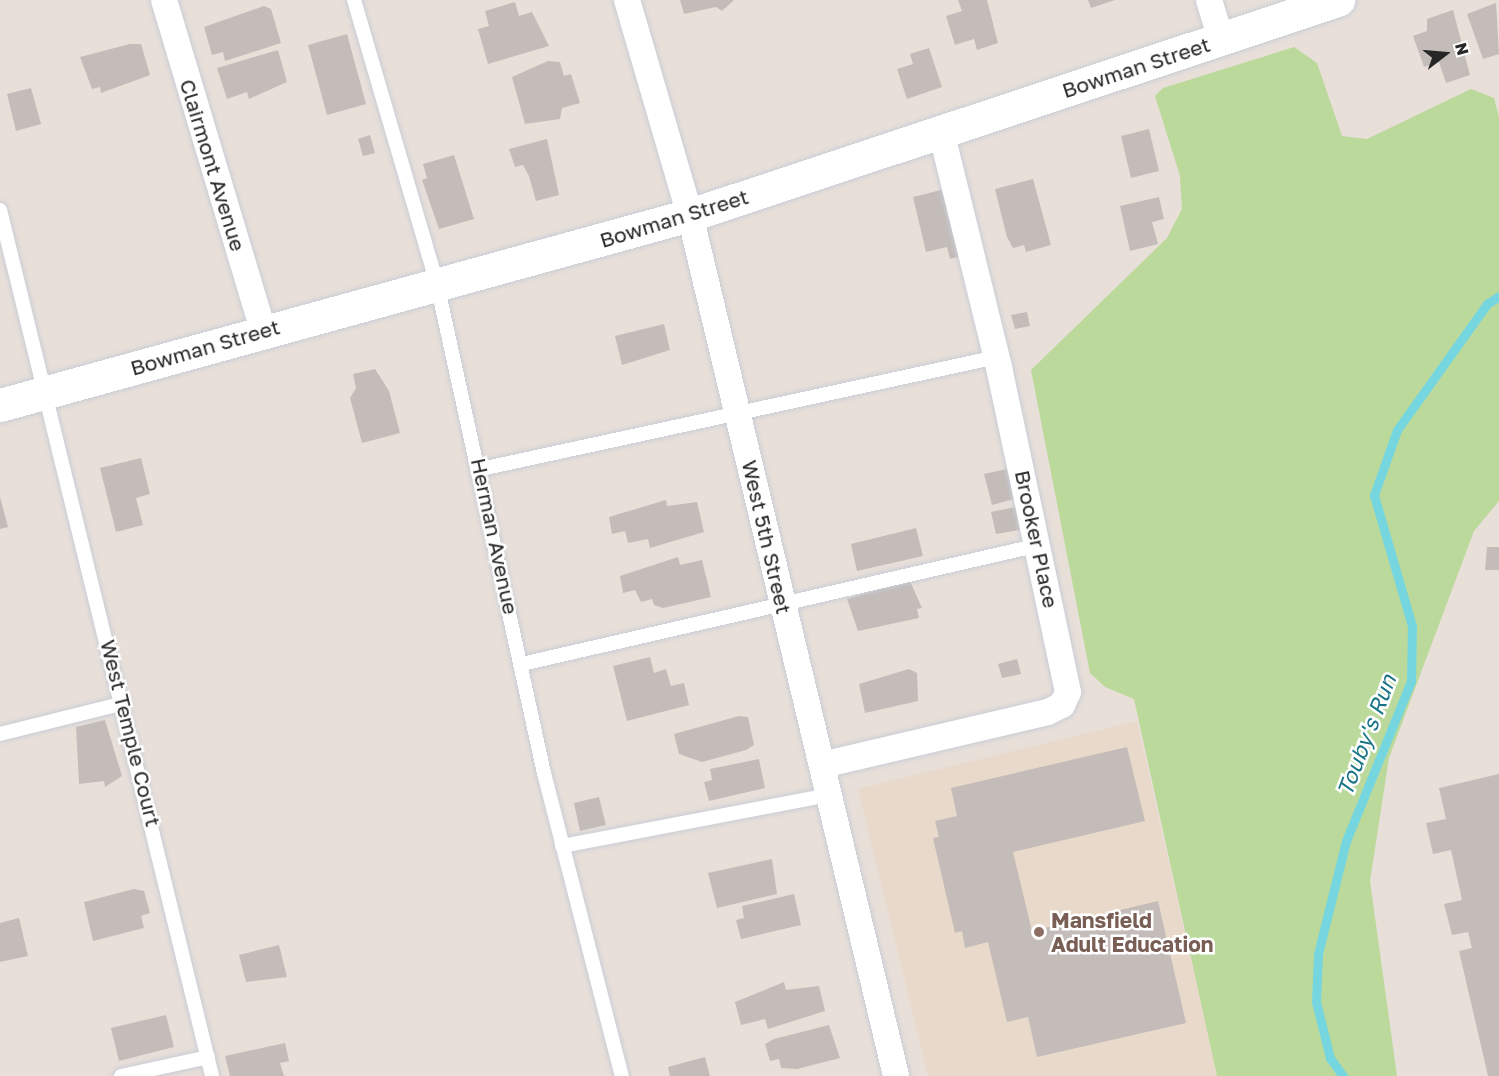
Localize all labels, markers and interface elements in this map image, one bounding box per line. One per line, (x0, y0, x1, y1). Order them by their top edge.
north arrow (1415, 24, 1475, 84)
street label: Bowman Street (1059, 31, 1213, 103)
text: N (1451, 40, 1474, 58)
street label: Clairmont Avenue (175, 76, 251, 254)
street label: Bowman Street (597, 183, 751, 253)
street label: Bowman Street (127, 314, 283, 380)
street label: Herman Avenue (466, 456, 524, 616)
street label: West 5th Street (737, 458, 797, 616)
street label: Brooker Place (1010, 468, 1064, 610)
street label: West Temple Court (96, 637, 166, 829)
water label: Touby's Run (1331, 671, 1401, 799)
place label: Mansfield Adult Education (1051, 907, 1214, 957)
marker: Mansfield Adult Education (1032, 925, 1046, 939)

